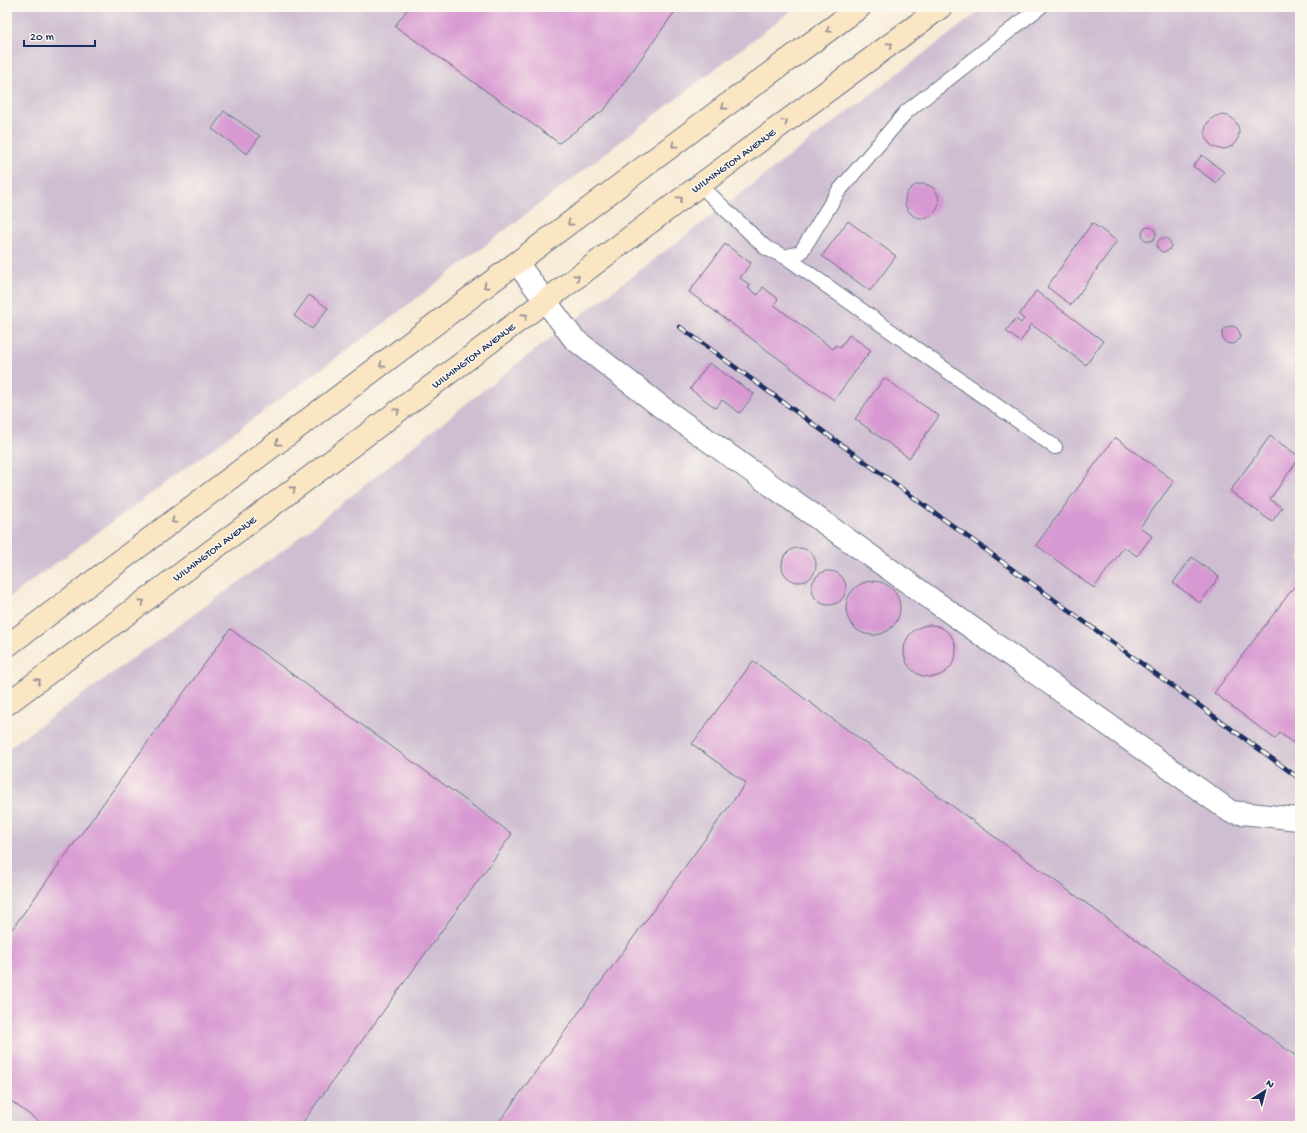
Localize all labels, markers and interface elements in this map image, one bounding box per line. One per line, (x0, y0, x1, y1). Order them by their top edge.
scale bar (24, 22, 95, 48)
one-way arrow (826, 25, 833, 33)
text: 20 m (30, 31, 55, 45)
one-way arrow (885, 43, 892, 50)
one-way arrow (722, 102, 729, 109)
one-way arrow (781, 119, 788, 127)
street label: WILMINGTON AVENUE (690, 126, 779, 196)
one-way arrow (671, 140, 678, 147)
one-way arrow (676, 197, 683, 204)
one-way arrow (567, 218, 574, 226)
one-way arrow (572, 275, 579, 282)
one-way arrow (483, 282, 490, 289)
one-way arrow (520, 314, 527, 321)
street label: WILMINGTON AVENUE (430, 321, 519, 392)
one-way arrow (379, 360, 386, 367)
one-way arrow (393, 409, 400, 416)
one-way arrow (275, 438, 282, 445)
one-way arrow (289, 487, 296, 494)
street label: WILMINGTON AVENUE (171, 514, 260, 585)
one-way arrow (171, 516, 178, 523)
one-way arrow (138, 600, 145, 607)
one-way arrow (34, 679, 41, 686)
north arrow (1245, 1071, 1285, 1111)
text: N (1263, 1078, 1276, 1091)

